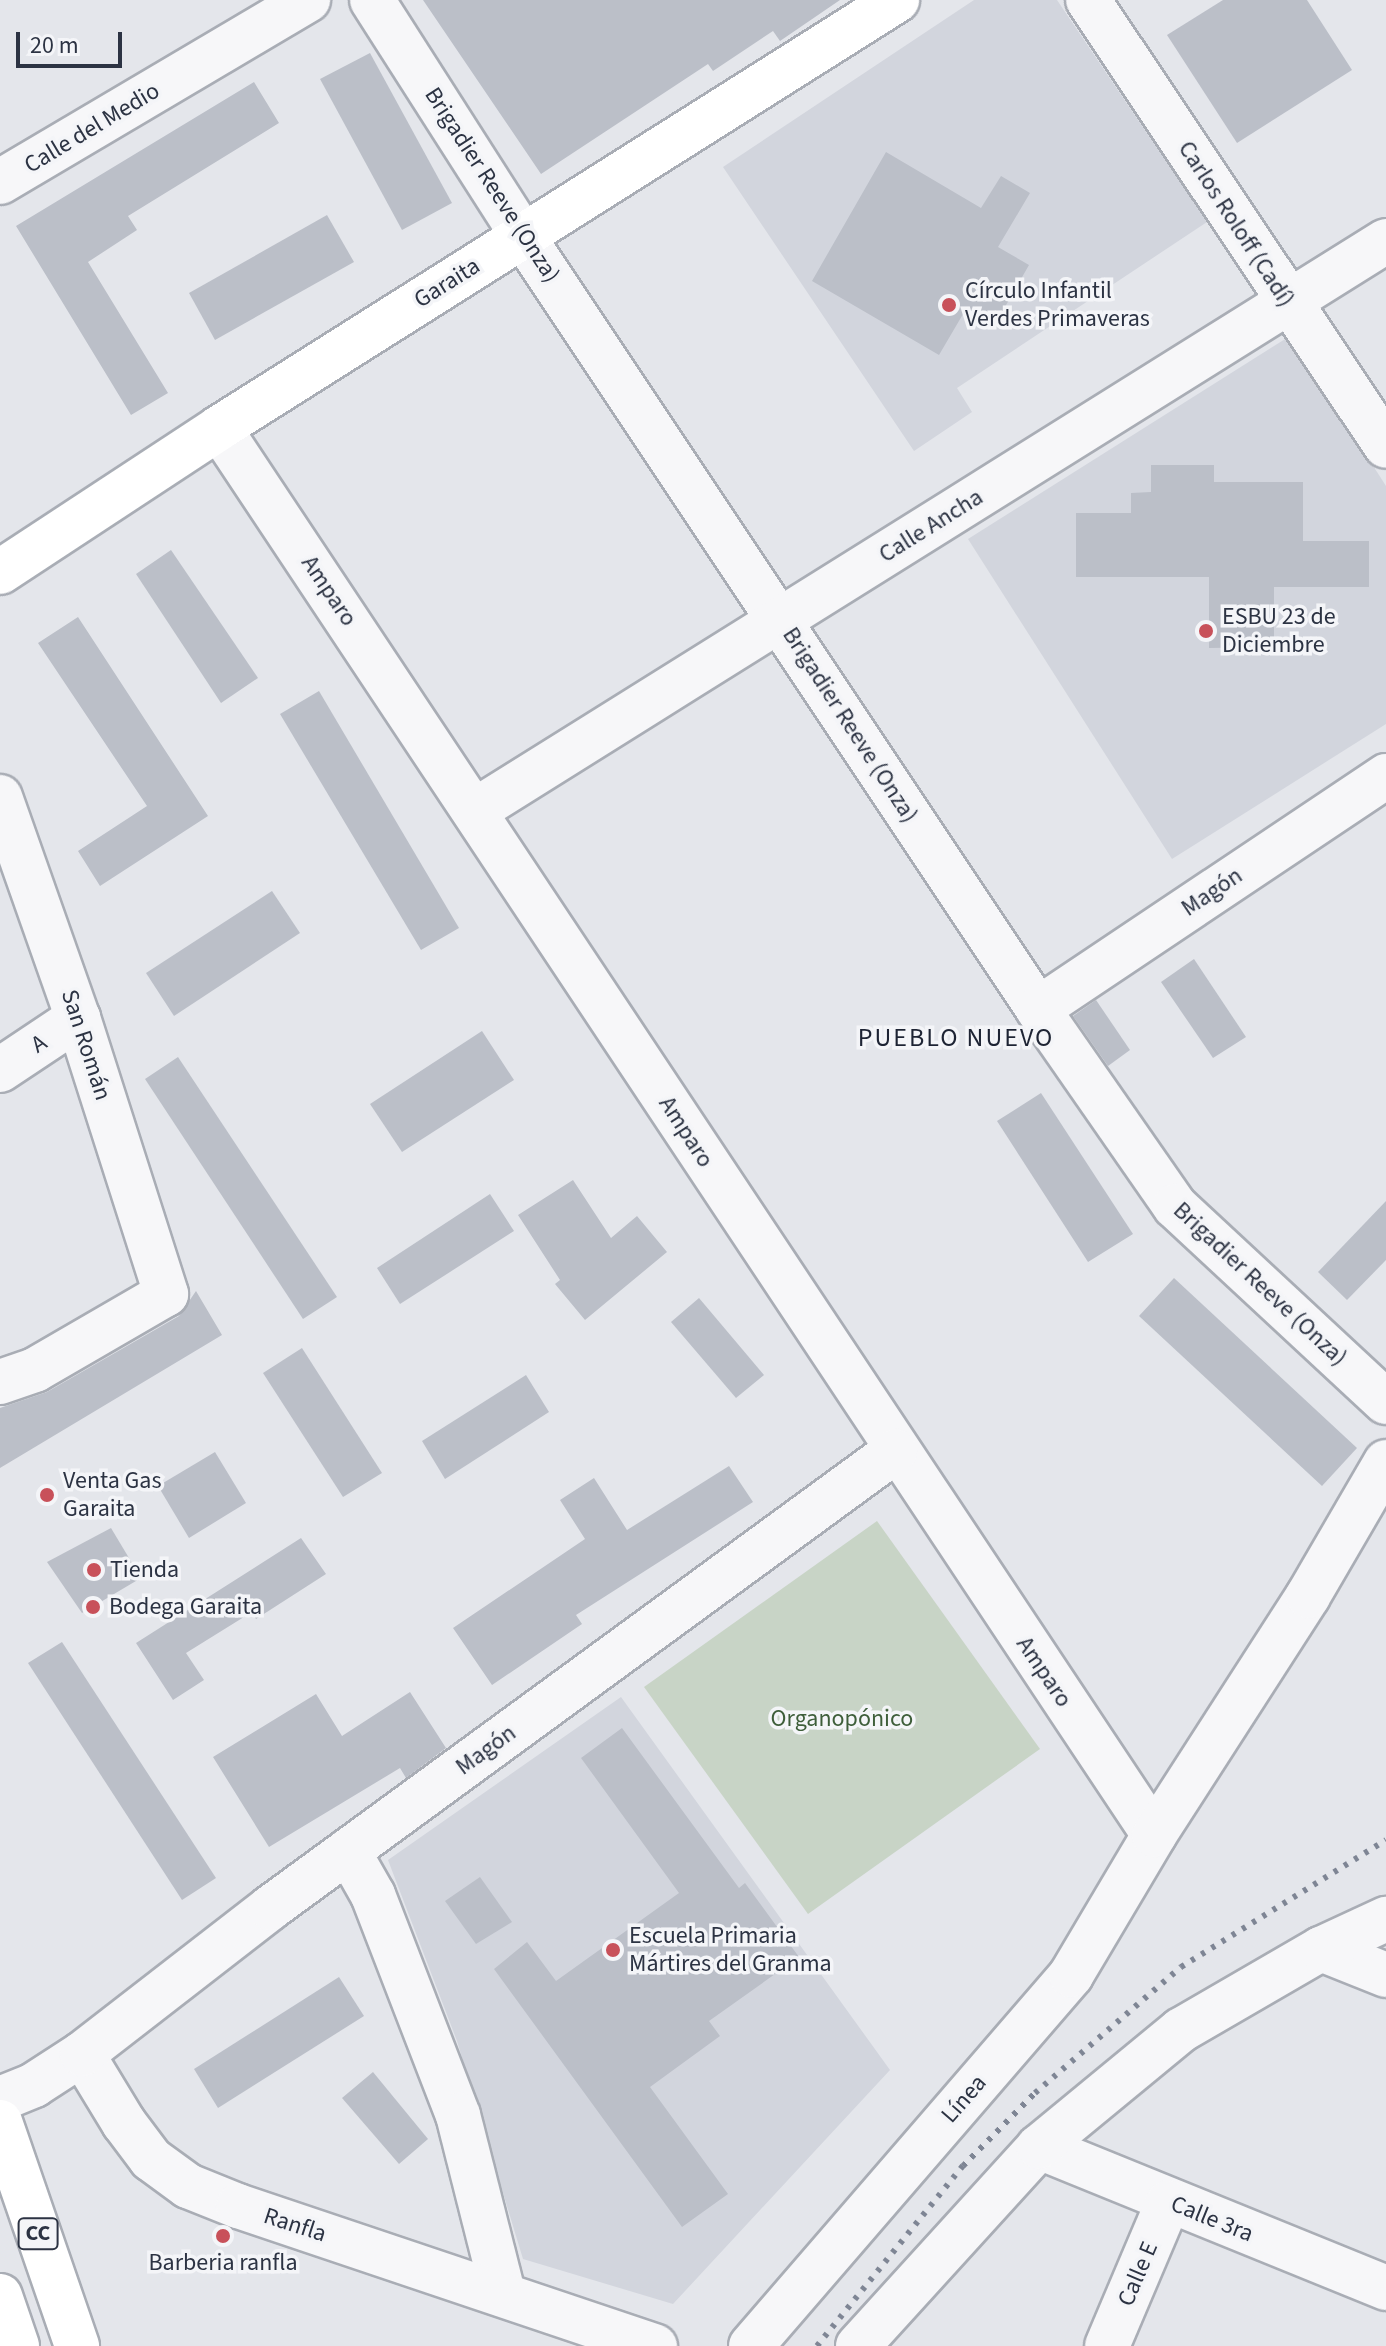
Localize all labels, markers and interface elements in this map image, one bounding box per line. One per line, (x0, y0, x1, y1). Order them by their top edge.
scale bar (20, 16, 126, 66)
text: 20 m (30, 28, 79, 63)
street label: Calle del Medio (19, 76, 165, 180)
street label: Brigadier Reeve (Onza) (418, 82, 566, 288)
street label: Carlos Roloff (Cadí) (1172, 136, 1300, 312)
street label: Garaita (409, 252, 485, 314)
place label: Círculo Infantil Verdes Primaveras (965, 277, 1150, 333)
marker: Círculo Infantil Verdes Primaveras (940, 296, 958, 314)
street label: Calle Ancha (874, 483, 988, 569)
street label: Amparo (295, 550, 363, 632)
place label: ESBU 23 de Diciembre (1222, 603, 1336, 659)
street label: Brigadier Reeve (Onza) (776, 622, 924, 828)
marker: ESBU 23 de Diciembre (1197, 622, 1215, 640)
street label: Magón (1176, 861, 1248, 923)
street label: San Román (55, 986, 117, 1104)
district label: PUEBLO NUEVO (858, 1022, 1054, 1054)
street label: A (26, 1028, 52, 1060)
street label: Amparo (652, 1091, 720, 1173)
street label: Brigadier Reeve (Onza) (1167, 1196, 1353, 1372)
place label: Venta Gas Garaita (63, 1467, 161, 1523)
marker: Venta Gas Garaita (38, 1486, 56, 1504)
place label: Tienda (110, 1556, 179, 1584)
marker: Tienda (85, 1561, 103, 1579)
place label: Bodega Garaita (109, 1593, 262, 1621)
marker: Bodega Garaita (84, 1598, 102, 1616)
street label: Amparo (1010, 1631, 1078, 1713)
park label: Organopónico (771, 1705, 913, 1733)
street label: Magón (450, 1719, 522, 1781)
place label: Escuela Primaria Mártires del Granma (629, 1922, 832, 1978)
marker: Escuela Primaria Mártires del Granma (604, 1941, 622, 1959)
street label: Línea (935, 2069, 993, 2129)
street label: Calle 3ra (1166, 2189, 1258, 2249)
street label: Ranfla (260, 2201, 330, 2249)
road number: CC (16, 2216, 60, 2252)
marker: Barberia ranfla (214, 2227, 232, 2245)
street label: Calle E (1112, 2237, 1164, 2311)
place label: Barberia ranfla (148, 2249, 298, 2277)

